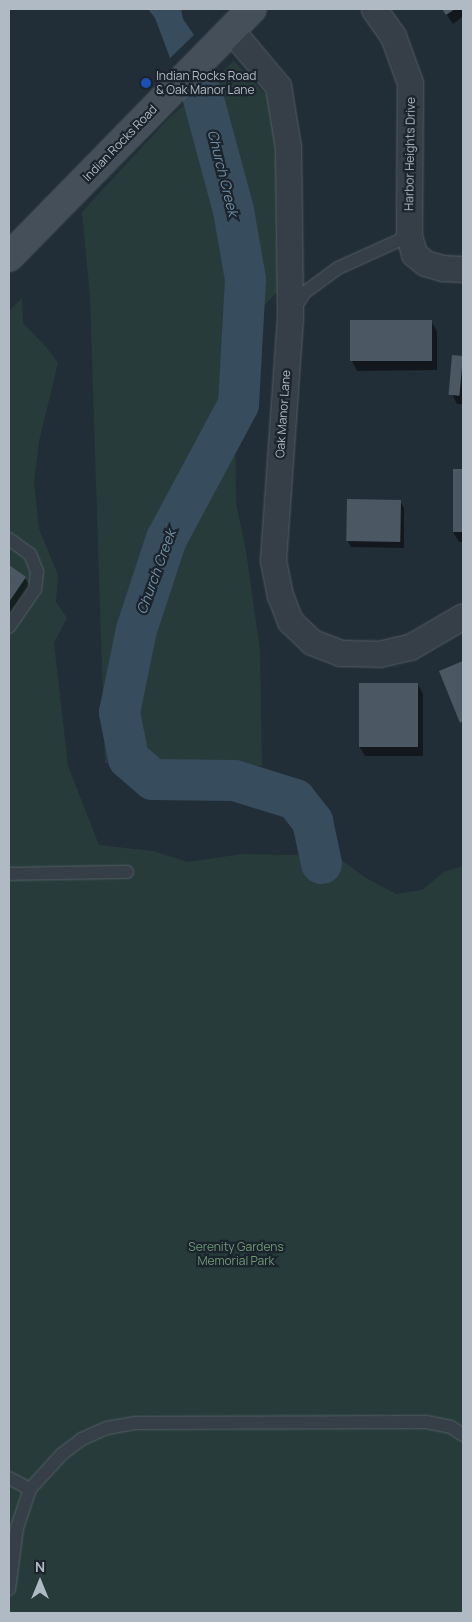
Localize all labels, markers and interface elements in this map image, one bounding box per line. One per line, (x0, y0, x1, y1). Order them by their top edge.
place label: Indian Rocks Road & Oak Manor Lane (156, 69, 256, 97)
marker: Indian Rocks Road & Oak Manor Lane (140, 77, 152, 89)
street label: Harbor Heights Drive (402, 97, 418, 211)
street label: Indian Rocks Road (80, 102, 160, 184)
water label: Church Creek (204, 128, 242, 218)
street label: Oak Manor Lane (273, 369, 293, 459)
water label: Church Creek (133, 527, 179, 617)
park label: Serenity Gardens Memorial Park (188, 1240, 284, 1268)
north arrow (15, 1557, 65, 1607)
text: N (35, 1557, 45, 1576)

